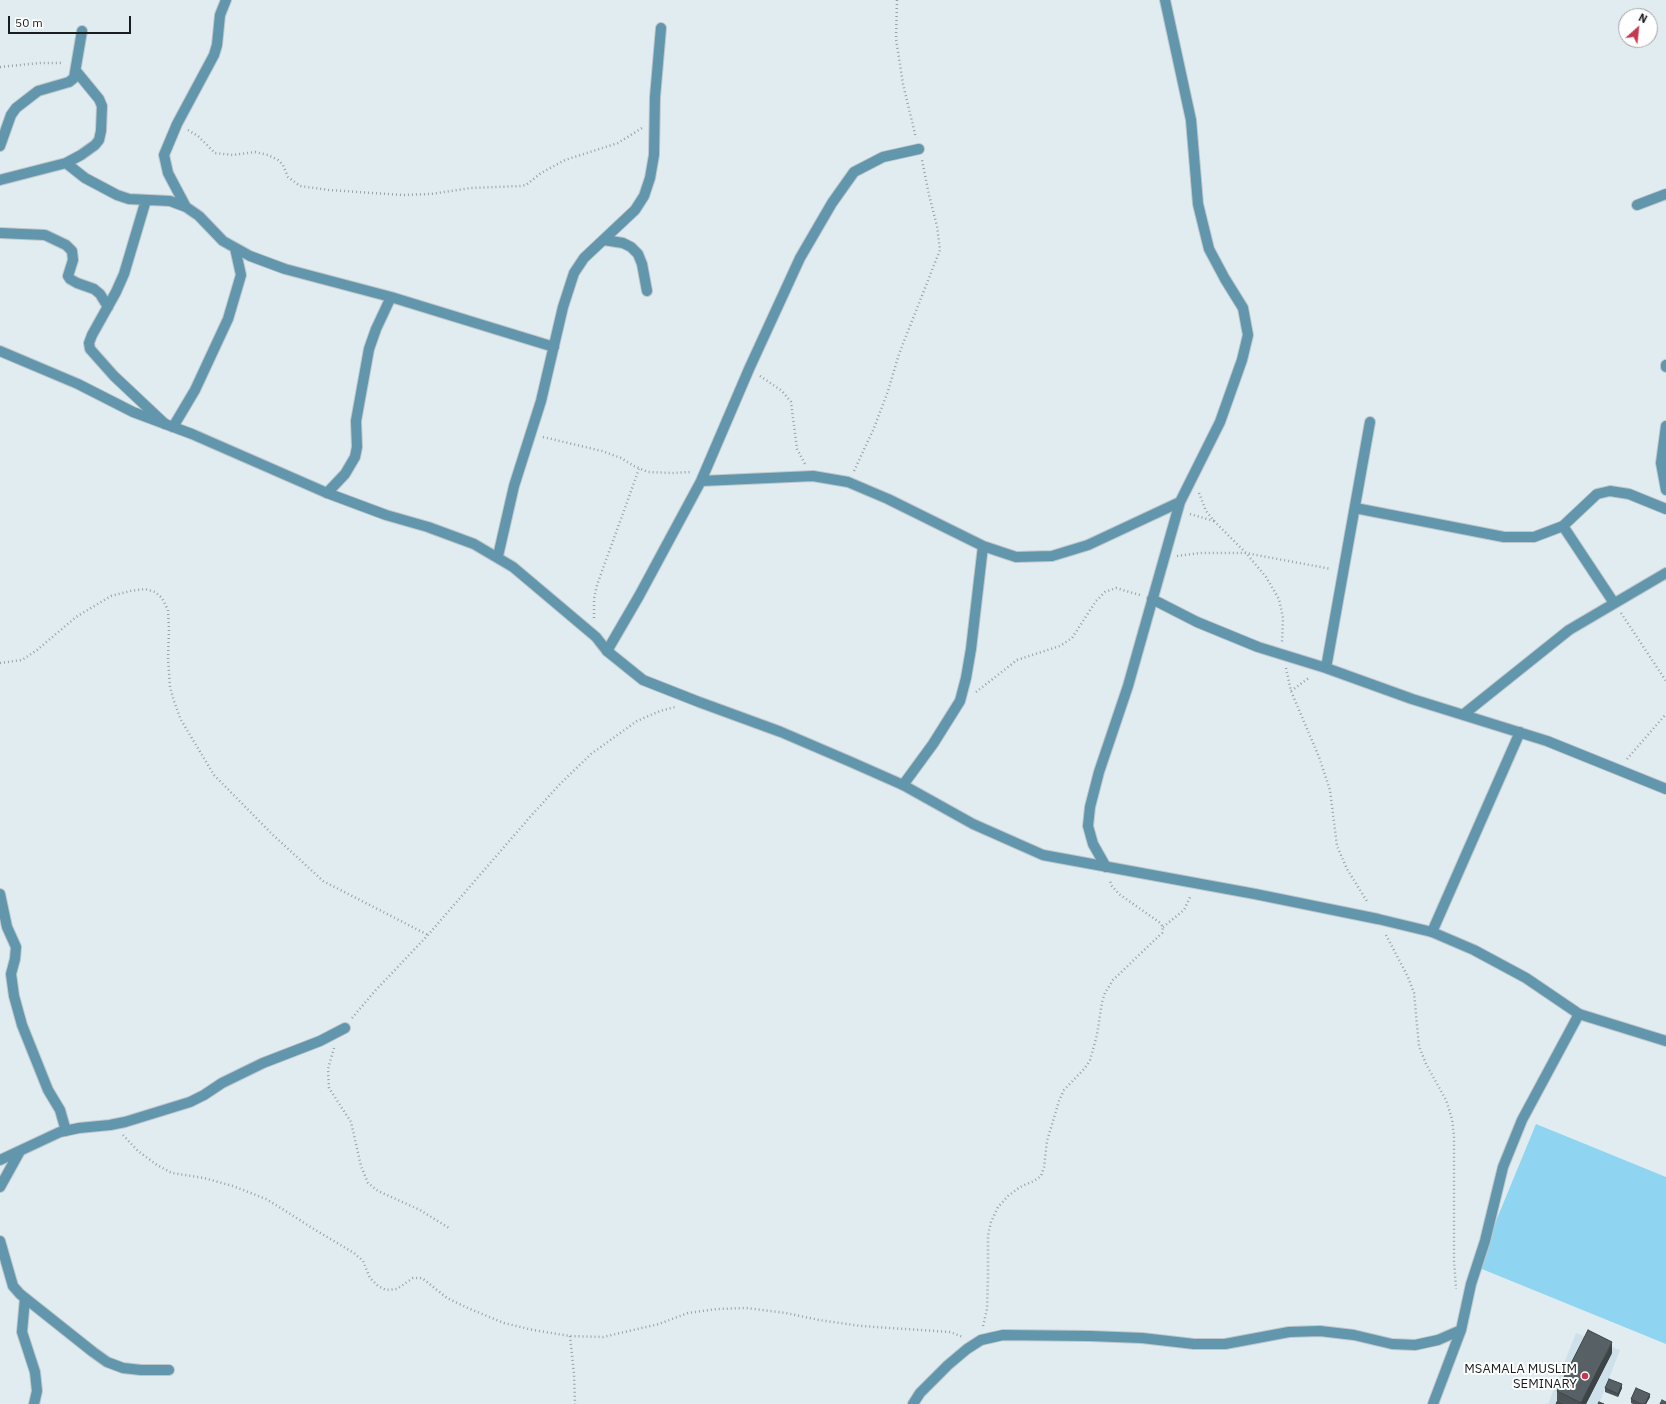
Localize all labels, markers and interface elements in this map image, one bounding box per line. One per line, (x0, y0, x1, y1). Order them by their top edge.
scale bar (10, 8, 133, 34)
north arrow (1618, 8, 1658, 48)
text: N (1636, 10, 1650, 26)
text: 50 m (15, 15, 43, 30)
place label: MSAMALA MUSLIM SEMINARY (1464, 1361, 1577, 1392)
marker: MSAMALA MUSLIM SEMINARY (1580, 1371, 1590, 1381)

